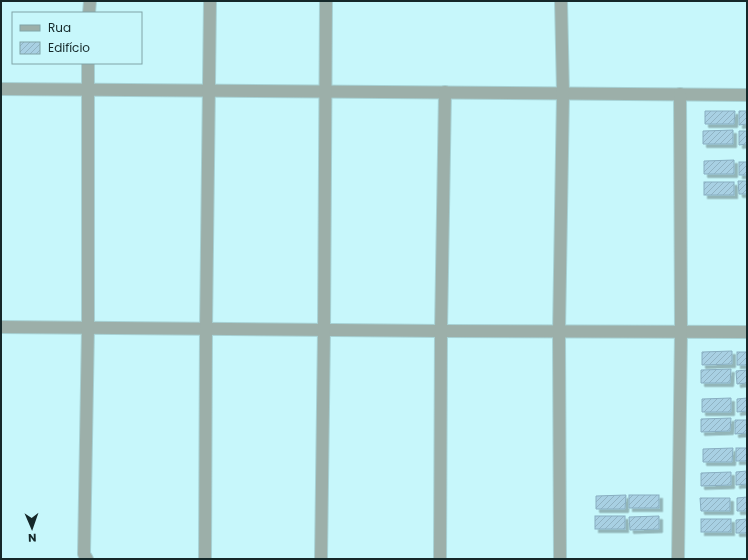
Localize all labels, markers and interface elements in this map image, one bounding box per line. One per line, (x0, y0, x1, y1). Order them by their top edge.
legend (12, 12, 142, 64)
text: Rua (48, 19, 71, 36)
text: Edifício (48, 39, 90, 56)
north arrow (12, 508, 52, 548)
text: N (28, 530, 37, 546)

